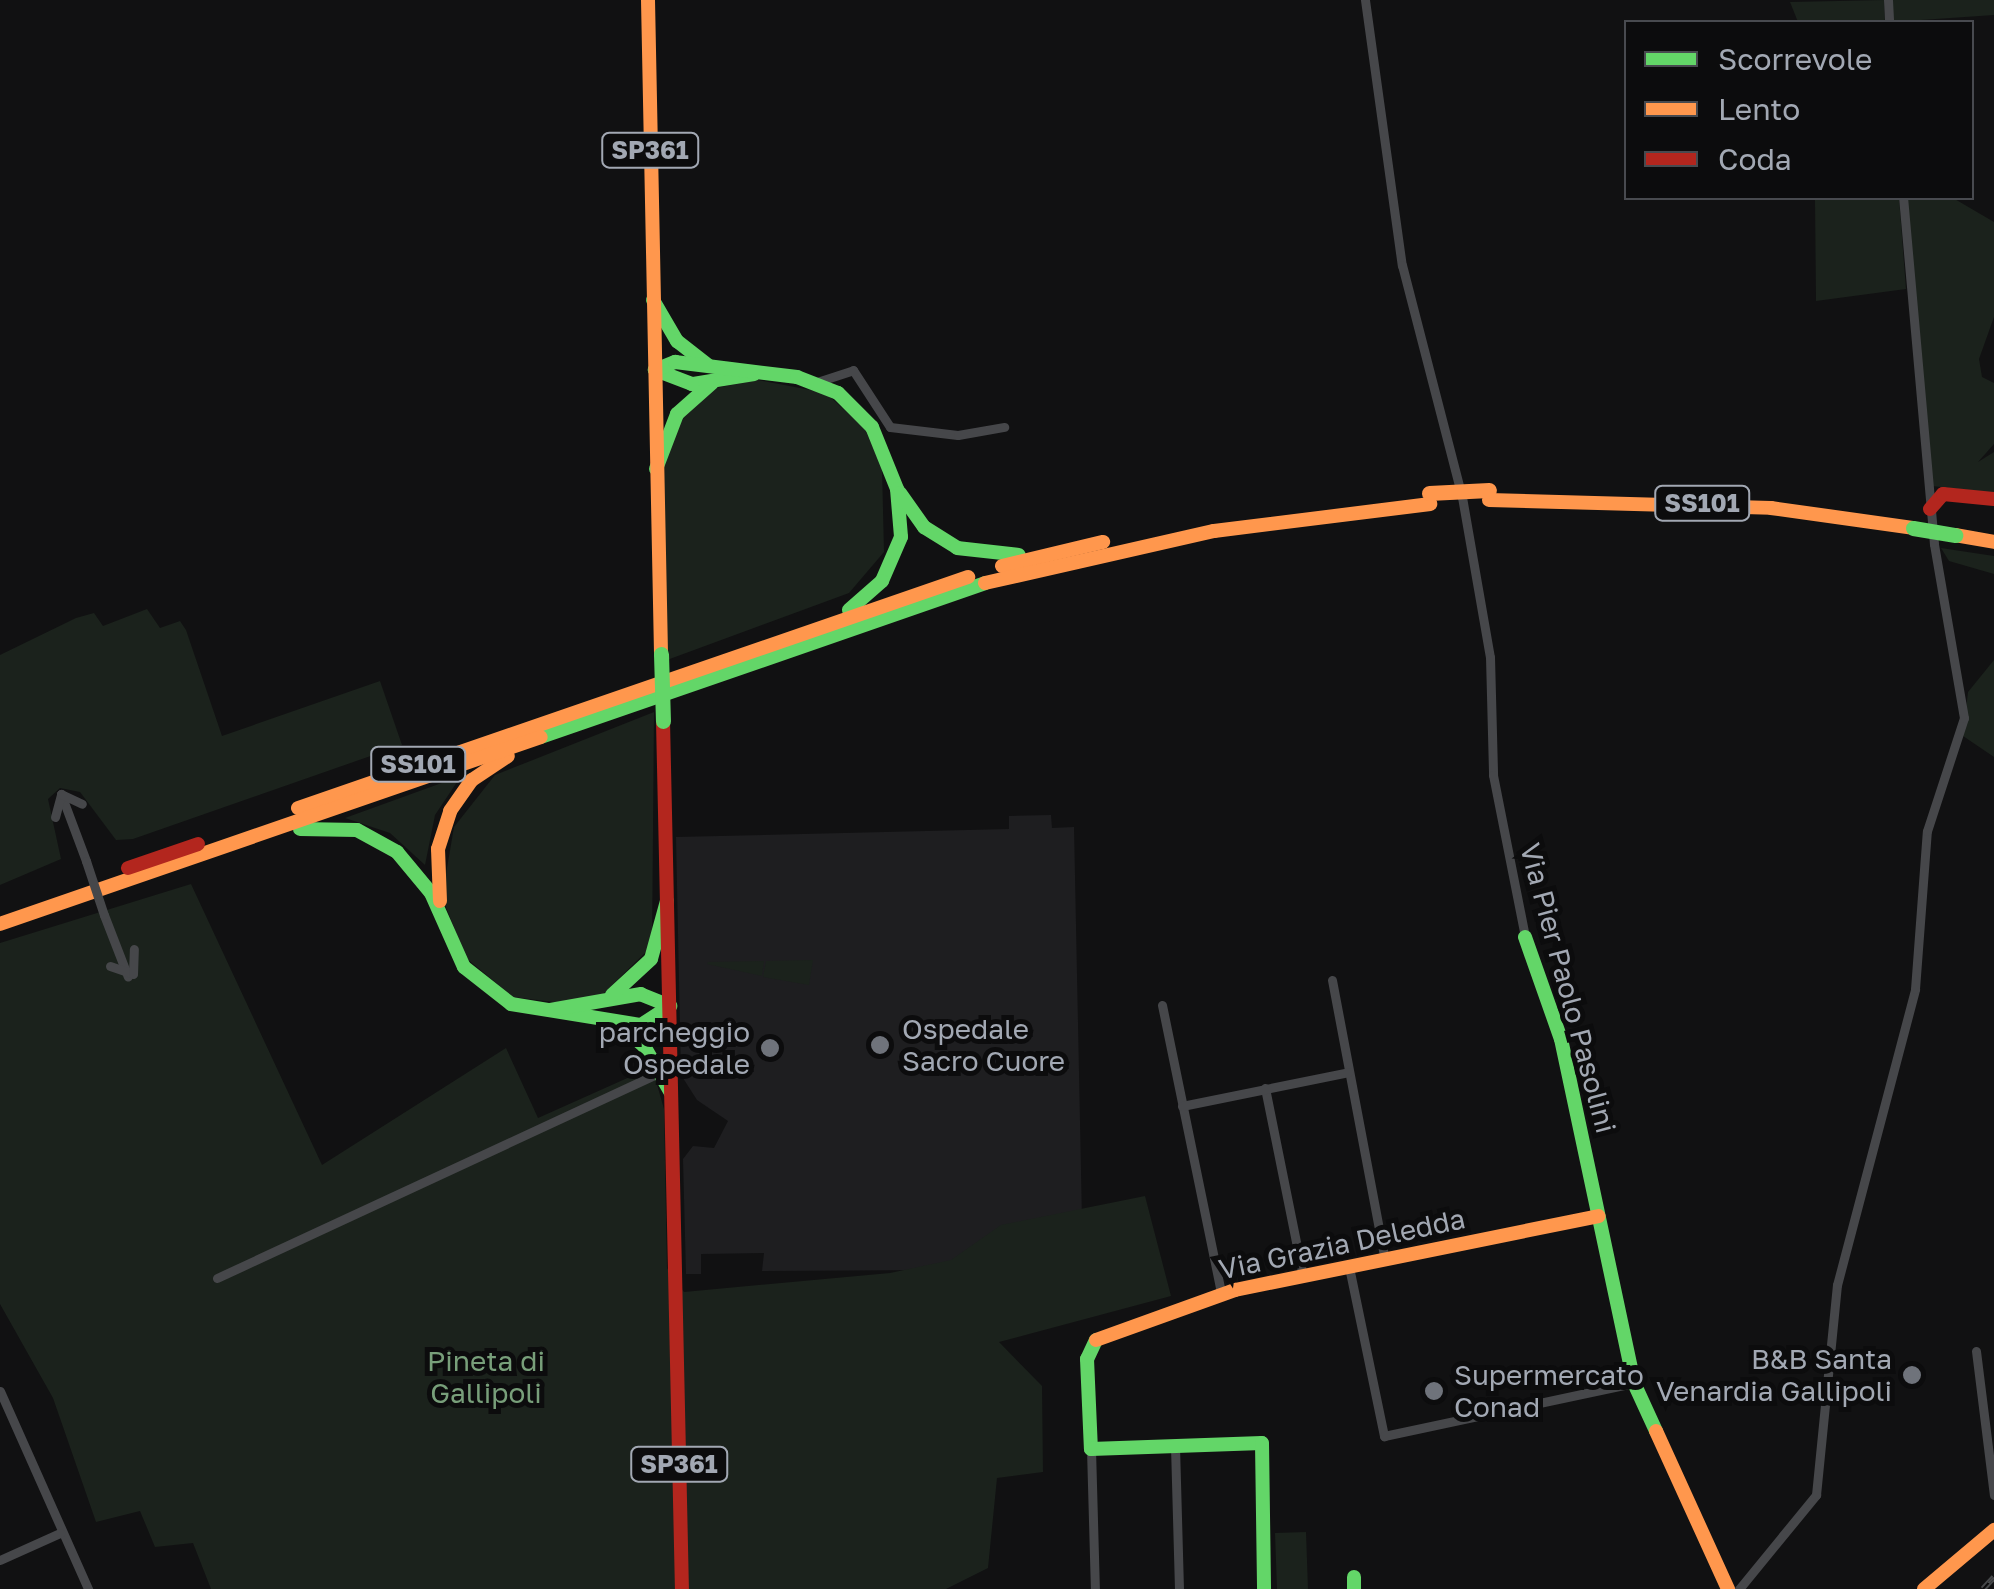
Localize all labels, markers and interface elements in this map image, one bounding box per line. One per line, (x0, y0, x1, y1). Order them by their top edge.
legend (1624, 20, 1974, 200)
text: Scorrevole (1718, 41, 1872, 77)
text: Lento (1718, 91, 1800, 127)
road number: SP361 (600, 130, 700, 170)
text: Coda (1718, 141, 1792, 177)
road number: SS101 (1652, 483, 1752, 523)
road number: SS101 (368, 744, 468, 784)
street label: Via Pier Paolo Pasolini (1513, 839, 1623, 1137)
place label: Ospedale Sacro Cuore (902, 1012, 1065, 1078)
place label: parcheggio Ospedale (599, 1015, 750, 1081)
marker: Ospedale Sacro Cuore (867, 1032, 893, 1058)
marker: parcheggio Ospedale (759, 1037, 781, 1059)
street label: Via Grazia Deledda (1216, 1201, 1468, 1287)
place label: B&B Santa Venardia Gallipoli (1656, 1342, 1892, 1408)
park label: Pineta di Gallipoli (427, 1344, 545, 1410)
place label: Supermercato Conad (1454, 1358, 1644, 1424)
marker: B&B Santa Venardia Gallipoli (1901, 1364, 1923, 1386)
marker: Supermercato Conad (1423, 1380, 1445, 1402)
road number: SP361 (629, 1444, 729, 1484)

